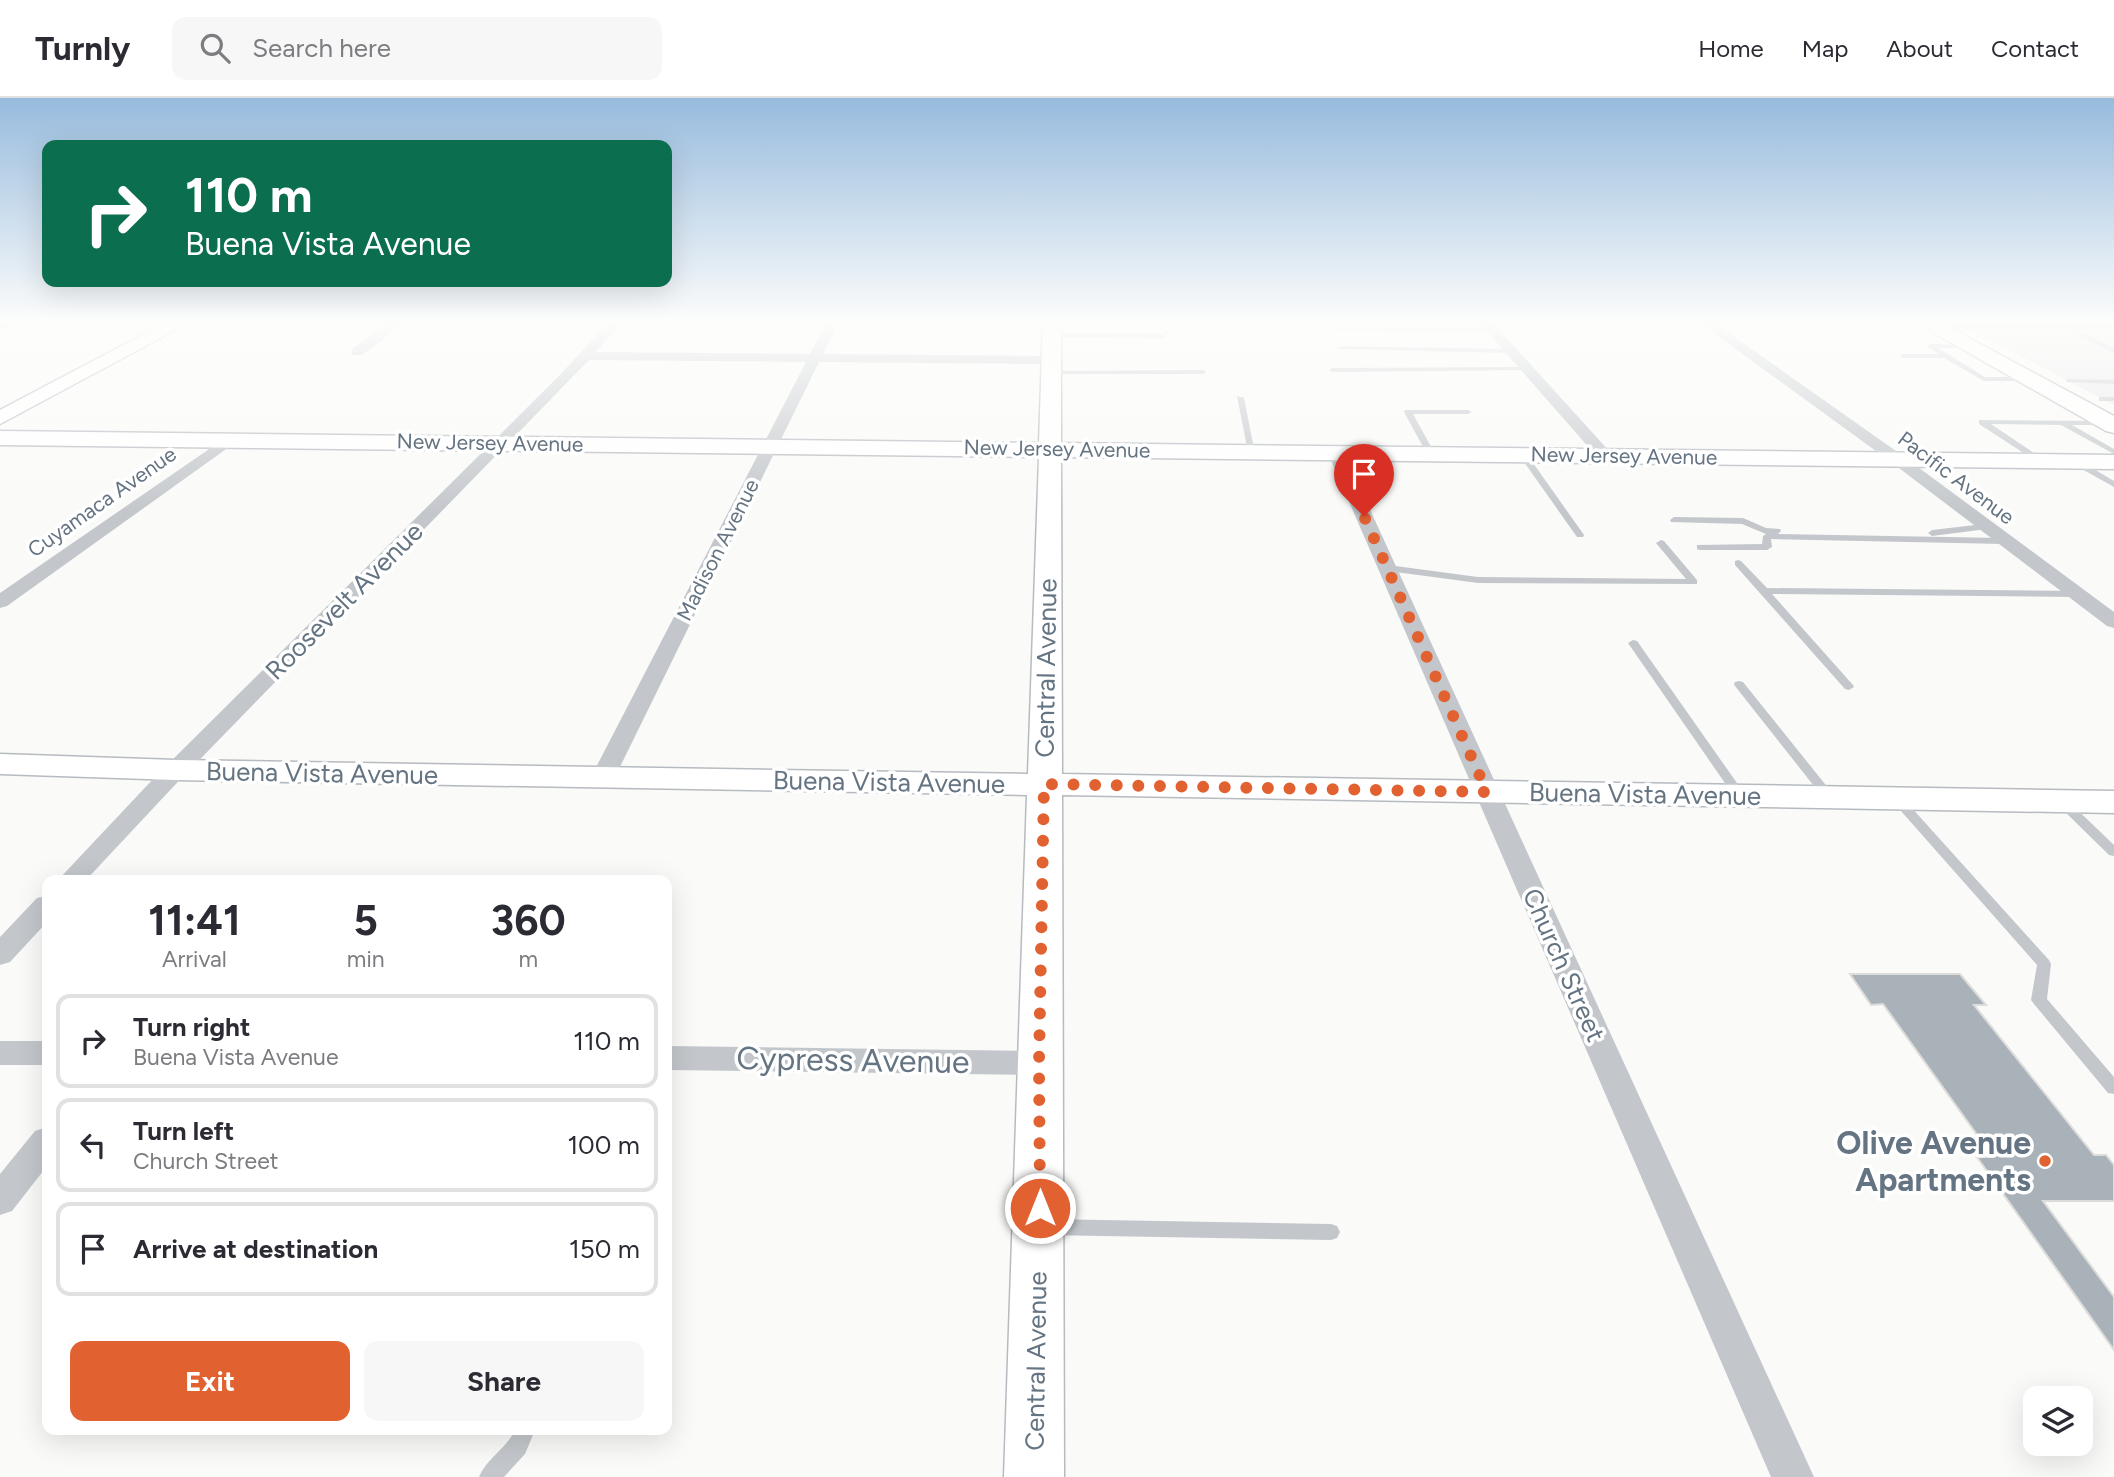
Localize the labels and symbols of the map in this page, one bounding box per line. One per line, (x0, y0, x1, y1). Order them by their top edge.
street label: Pacific Avenue (1893, 426, 2019, 529)
street label: New Jersey Avenue (396, 428, 584, 457)
street label: New Jersey Avenue (963, 434, 1151, 463)
street label: Cuyamaca Avenue (23, 441, 181, 562)
street label: New Jersey Avenue (1530, 441, 1718, 470)
pin (1334, 444, 1394, 516)
street label: Madison Avenue (671, 475, 764, 625)
street label: Roosevelt Avenue (259, 516, 429, 686)
street label: Central Avenue (1028, 578, 1064, 758)
street label: Buena Vista Avenue (206, 755, 438, 791)
street label: Buena Vista Avenue (773, 764, 1005, 800)
street label: Buena Vista Avenue (1529, 776, 1761, 812)
street label: Church Street (1516, 883, 1612, 1047)
street label: Cypress Avenue (736, 1039, 970, 1081)
place label: Olive Avenue Apartments (1836, 1124, 2031, 1199)
marker: Olive Avenue Apartments (2037, 1153, 2053, 1169)
position arrow (1003, 1171, 1077, 1245)
street label: Central Avenue (1018, 1271, 1054, 1451)

